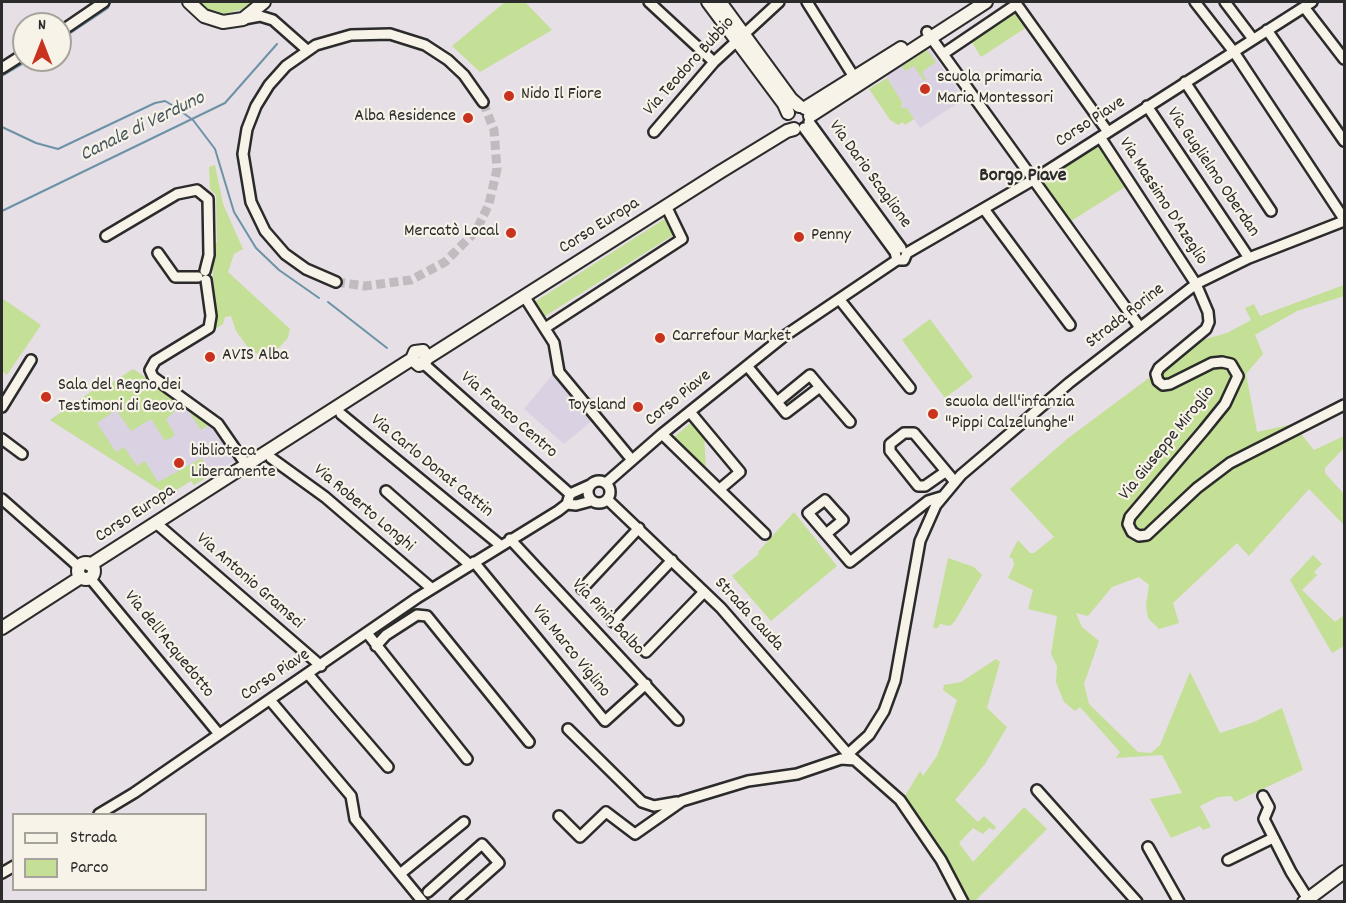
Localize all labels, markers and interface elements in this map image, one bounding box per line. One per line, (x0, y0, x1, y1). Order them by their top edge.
north arrow (12, 12, 72, 72)
street label: Via Teodoro Bubbio (640, 13, 740, 121)
text: N (38, 14, 46, 37)
place label: scuola primaria Maria Montessori (937, 68, 1053, 110)
marker: scuola primaria Maria Montessori (918, 82, 932, 96)
place label: Nido Il Fiore (521, 85, 602, 107)
water label: Canale di Verduno (77, 87, 209, 169)
marker: Nido Il Fiore (502, 89, 516, 103)
street label: Corso Piave (1052, 93, 1130, 153)
street label: Via Guglielmo Oberdan (1161, 104, 1263, 242)
place label: Alba Residence (354, 107, 456, 129)
marker: Alba Residence (461, 111, 475, 125)
street label: Via Dario Scaglione (823, 117, 915, 233)
street label: Via Massimo D'Azeglio (1113, 134, 1211, 270)
district label: Borgo Piave (979, 165, 1067, 189)
street label: Corso Europa (556, 194, 644, 260)
place label: Mercatò Local (404, 222, 499, 244)
marker: Mercatò Local (504, 226, 518, 240)
place label: Penny (811, 226, 851, 248)
marker: Penny (792, 230, 806, 244)
street label: Strada Rorine (1082, 280, 1170, 354)
place label: Carrefour Market (672, 327, 791, 349)
marker: Carrefour Market (653, 331, 667, 345)
place label: AVIS Alba (222, 346, 288, 368)
marker: AVIS Alba (203, 350, 217, 364)
street label: Corso Piave (642, 366, 716, 432)
street label: Via Franco Centro (455, 368, 561, 464)
place label: Sala del Regno dei Testimoni di Geova (58, 376, 184, 418)
street label: Via Giuseppe Miroglio (1115, 382, 1221, 506)
marker: Sala del Regno dei Testimoni di Geova (39, 390, 53, 404)
place label: scuola dell'infanzia "Pippi Calzelunghe" (945, 393, 1074, 436)
place label: Toysland (568, 396, 626, 418)
marker: Toysland (631, 400, 645, 414)
marker: scuola dell'infanzia "Pippi Calzelunghe" (926, 407, 940, 421)
street label: Via Carlo Donat Cattin (365, 411, 497, 523)
place label: biblioteca Liberamente (191, 442, 276, 484)
marker: biblioteca Liberamente (172, 456, 186, 470)
street label: Via Roberto Longhi (308, 460, 418, 558)
street label: Corso Europa (92, 481, 180, 549)
street label: Via Antonio Gramsci (191, 529, 307, 635)
street label: Strada Cauda (708, 574, 788, 656)
street label: Via Pinin Balbo (566, 575, 648, 661)
street label: Via dell'Acquedotto (118, 587, 218, 703)
street label: Via Marco Viglino (526, 601, 614, 703)
street label: Corso Piave (237, 645, 315, 707)
legend (12, 813, 207, 891)
text: Strada (70, 826, 117, 851)
text: Parco (70, 856, 109, 881)

